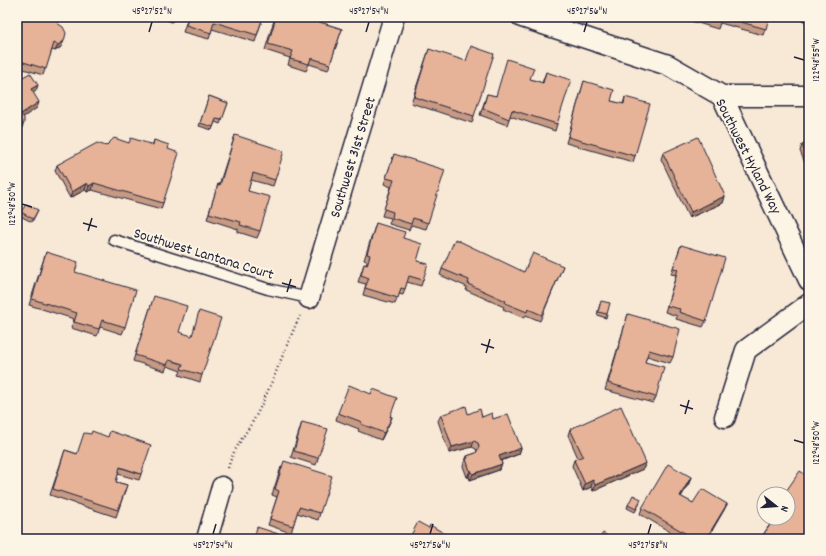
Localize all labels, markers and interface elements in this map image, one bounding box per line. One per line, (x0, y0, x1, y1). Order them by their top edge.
text: 45°27'52"N (132, 5, 172, 19)
text: 45°27'54"N (349, 5, 389, 19)
text: 45°27'56"N (567, 5, 607, 19)
text: 122°48'55"W (810, 38, 824, 81)
street label: Southwest 31st Street (325, 94, 383, 221)
street label: Southwest Hyland Way (709, 95, 786, 219)
text: 122°48'50"W (6, 182, 20, 226)
street label: Southwest Lantana Court (131, 223, 277, 287)
text: 122°48'50"W (810, 421, 824, 465)
north arrow (756, 486, 796, 526)
text: N (775, 503, 792, 514)
text: 45°27'54"N (193, 539, 233, 553)
text: 45°27'56"N (410, 539, 450, 553)
text: 45°27'58"N (628, 539, 668, 553)

